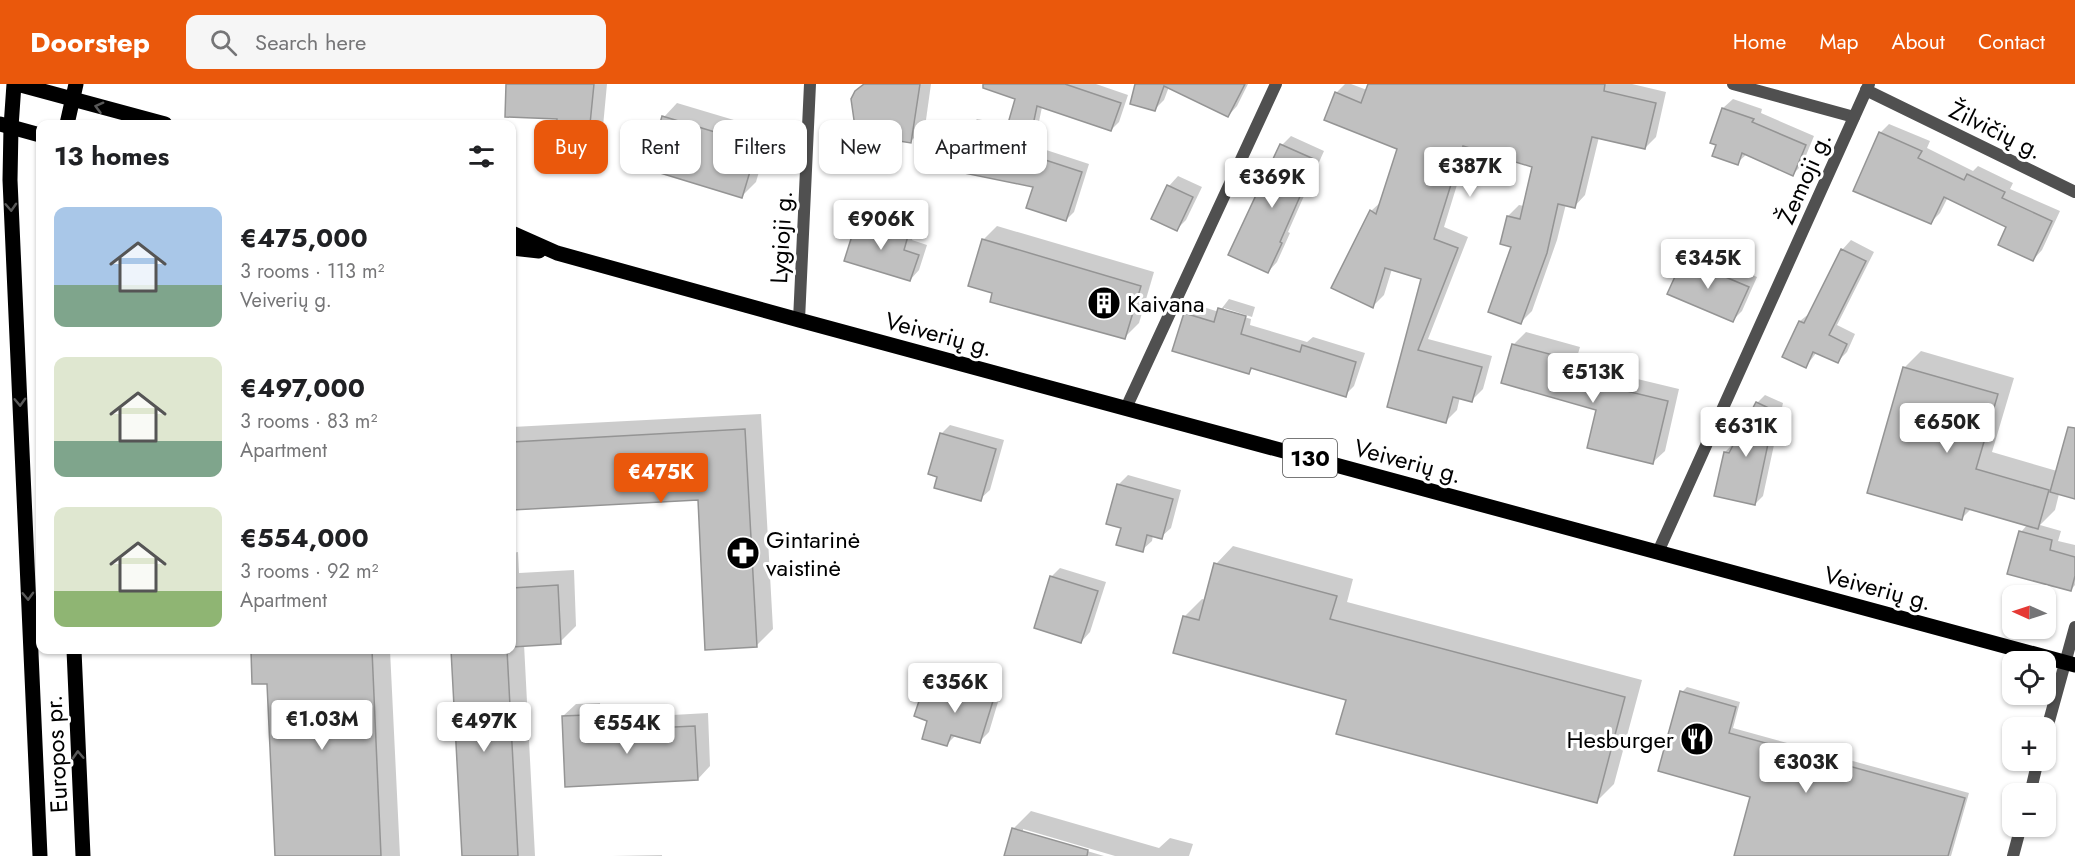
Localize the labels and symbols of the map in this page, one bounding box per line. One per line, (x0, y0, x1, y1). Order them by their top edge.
street label: Žilvičių g. (1943, 92, 2049, 168)
one-way arrow (94, 101, 104, 114)
street label: Žemoji g. (1768, 126, 1840, 230)
pin: €387K (1428, 147, 1512, 198)
pin: €369K (1230, 158, 1314, 209)
street label: Lygioji g. (761, 190, 801, 284)
pin: €906K (839, 200, 923, 251)
one-way arrow (5, 202, 18, 211)
pin: €345K (1666, 239, 1750, 290)
building icon: Kaivana (1086, 285, 1122, 321)
place label: Kaivana (1127, 286, 1205, 321)
street label: Veiverių g. (881, 303, 997, 365)
pin: €513K (1551, 353, 1635, 404)
one-way arrow (14, 397, 26, 406)
pin: €650K (1905, 403, 1989, 454)
pin: €631K (1704, 407, 1788, 458)
street label: Veiverių g. (1350, 430, 1466, 492)
road number: 130 (1283, 439, 1337, 477)
pin: €475K (619, 453, 703, 504)
place label: Gintarinė vaistinė (766, 522, 860, 585)
pharmacy icon: Gintarinė vaistinė (725, 535, 761, 571)
street label: Veiverių g. (1820, 557, 1936, 619)
north arrow (2002, 585, 2056, 639)
one-way arrow (22, 592, 35, 601)
pin: €356K (913, 663, 997, 714)
street label: Europos pr. (35, 694, 77, 814)
pin: €1.03M (273, 700, 371, 751)
pin: €497K (442, 702, 526, 753)
pin: €554K (585, 704, 669, 755)
restaurant icon: Hesburger (1679, 721, 1715, 757)
place label: Hesburger (1566, 722, 1675, 757)
pin: €303K (1764, 743, 1848, 794)
one-way arrow (72, 751, 85, 760)

